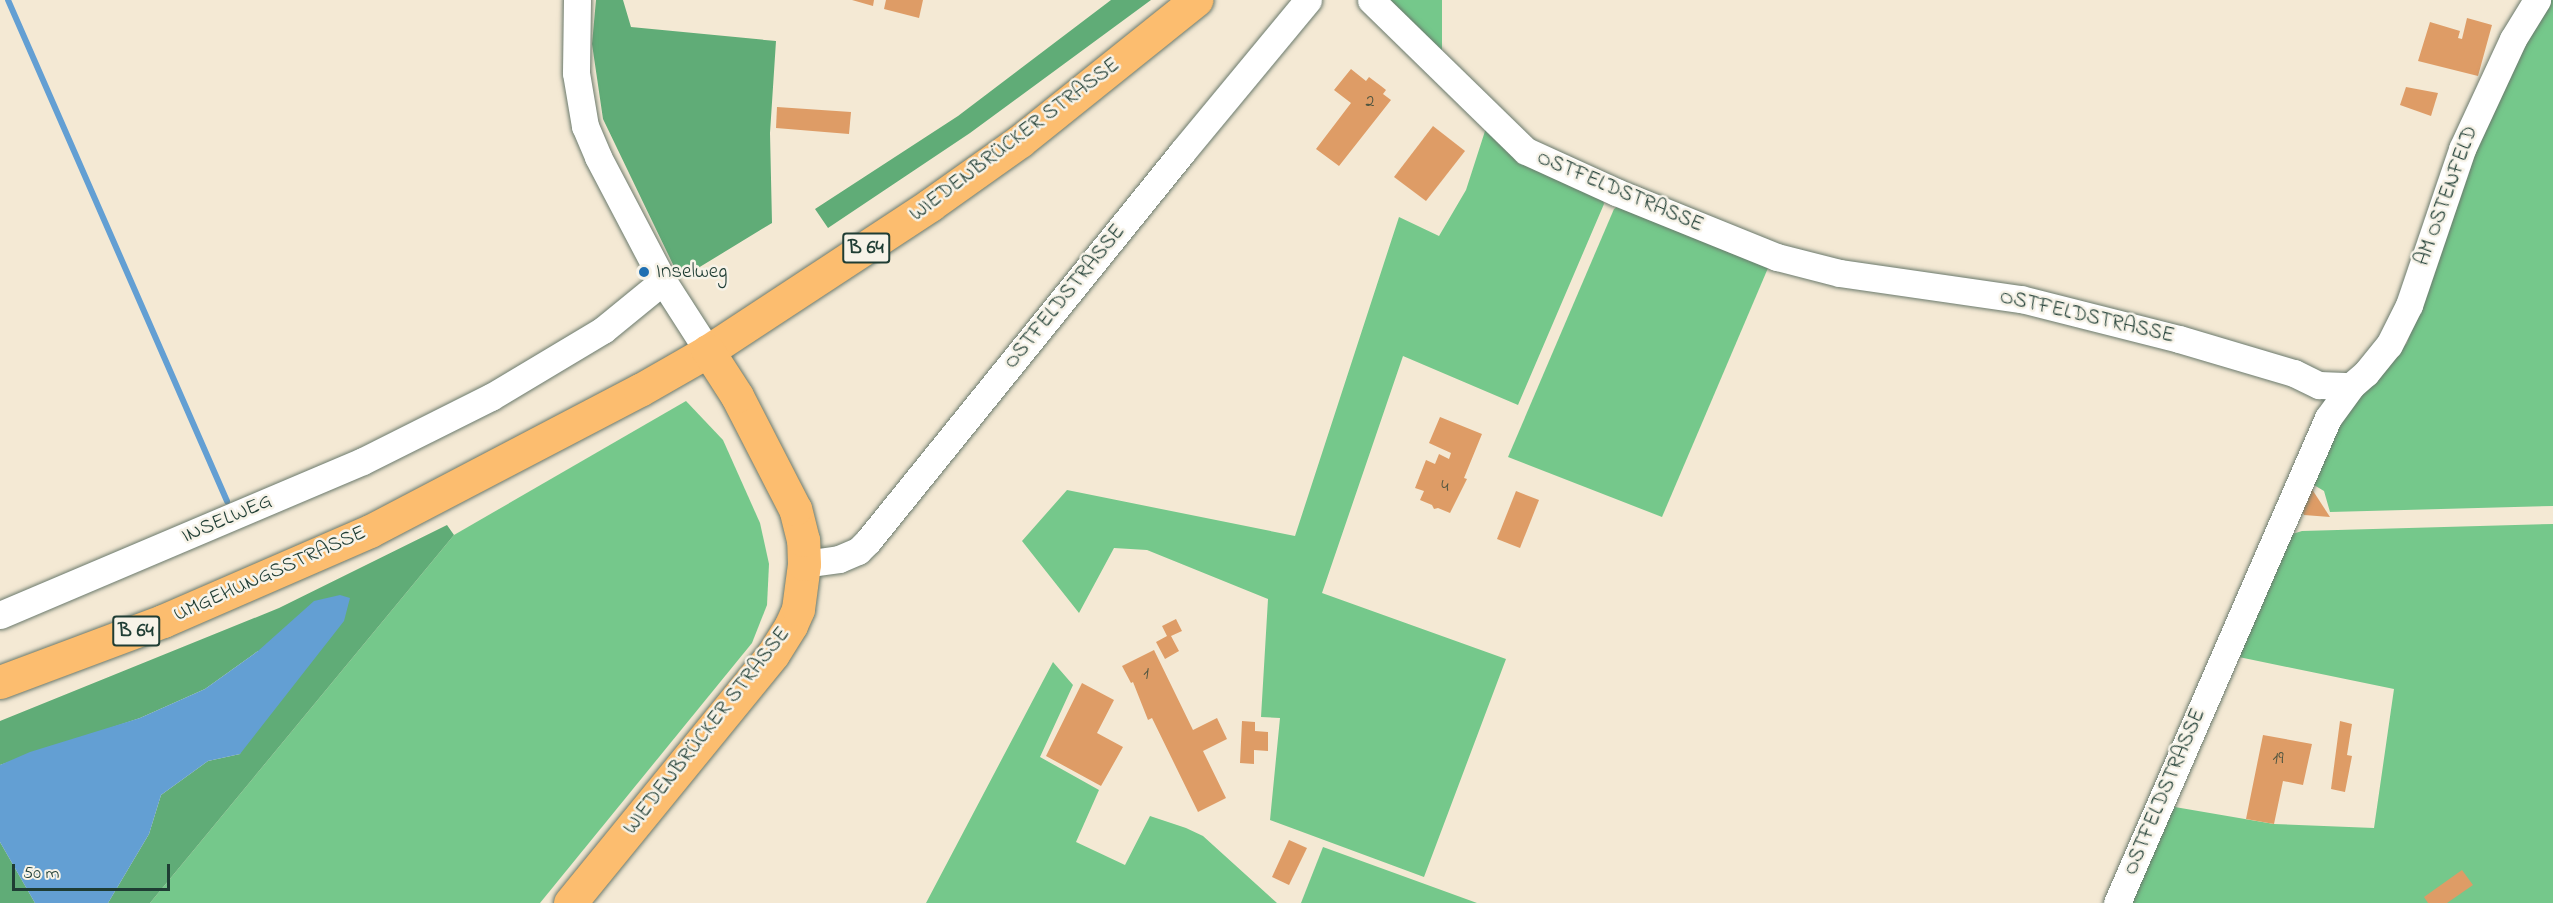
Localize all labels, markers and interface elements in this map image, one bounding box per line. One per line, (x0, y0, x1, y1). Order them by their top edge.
street label: WIEDENBRÜCKER STRASSE (905, 53, 1125, 227)
house number: 2 (1366, 91, 1374, 113)
street label: AM OSTENFELD (2410, 123, 2484, 269)
street label: OSTFELDSTRASSE (1533, 146, 1707, 238)
street label: OSTFELDSTRASSE (999, 220, 1131, 374)
road number: B 64 (842, 231, 890, 265)
place label: Inselweg (656, 259, 728, 285)
marker: Inselweg (637, 265, 651, 279)
street label: OSTFELDSTRASSE (1997, 285, 2177, 349)
house number: 4 (1441, 476, 1449, 498)
street label: INSELWEG (178, 489, 276, 549)
street label: UMGEHUNGSSTRASSE (170, 520, 370, 628)
road number: B 64 (112, 614, 160, 648)
street label: WIEDENBRÜCKER STRASSE (618, 622, 796, 840)
house number: 1 (1143, 663, 1149, 685)
street label: OSTFELDSTRASSE (2119, 705, 2211, 879)
house number: 19 (2272, 748, 2284, 770)
scale bar (15, 852, 172, 890)
text: 50 m (23, 861, 60, 887)

